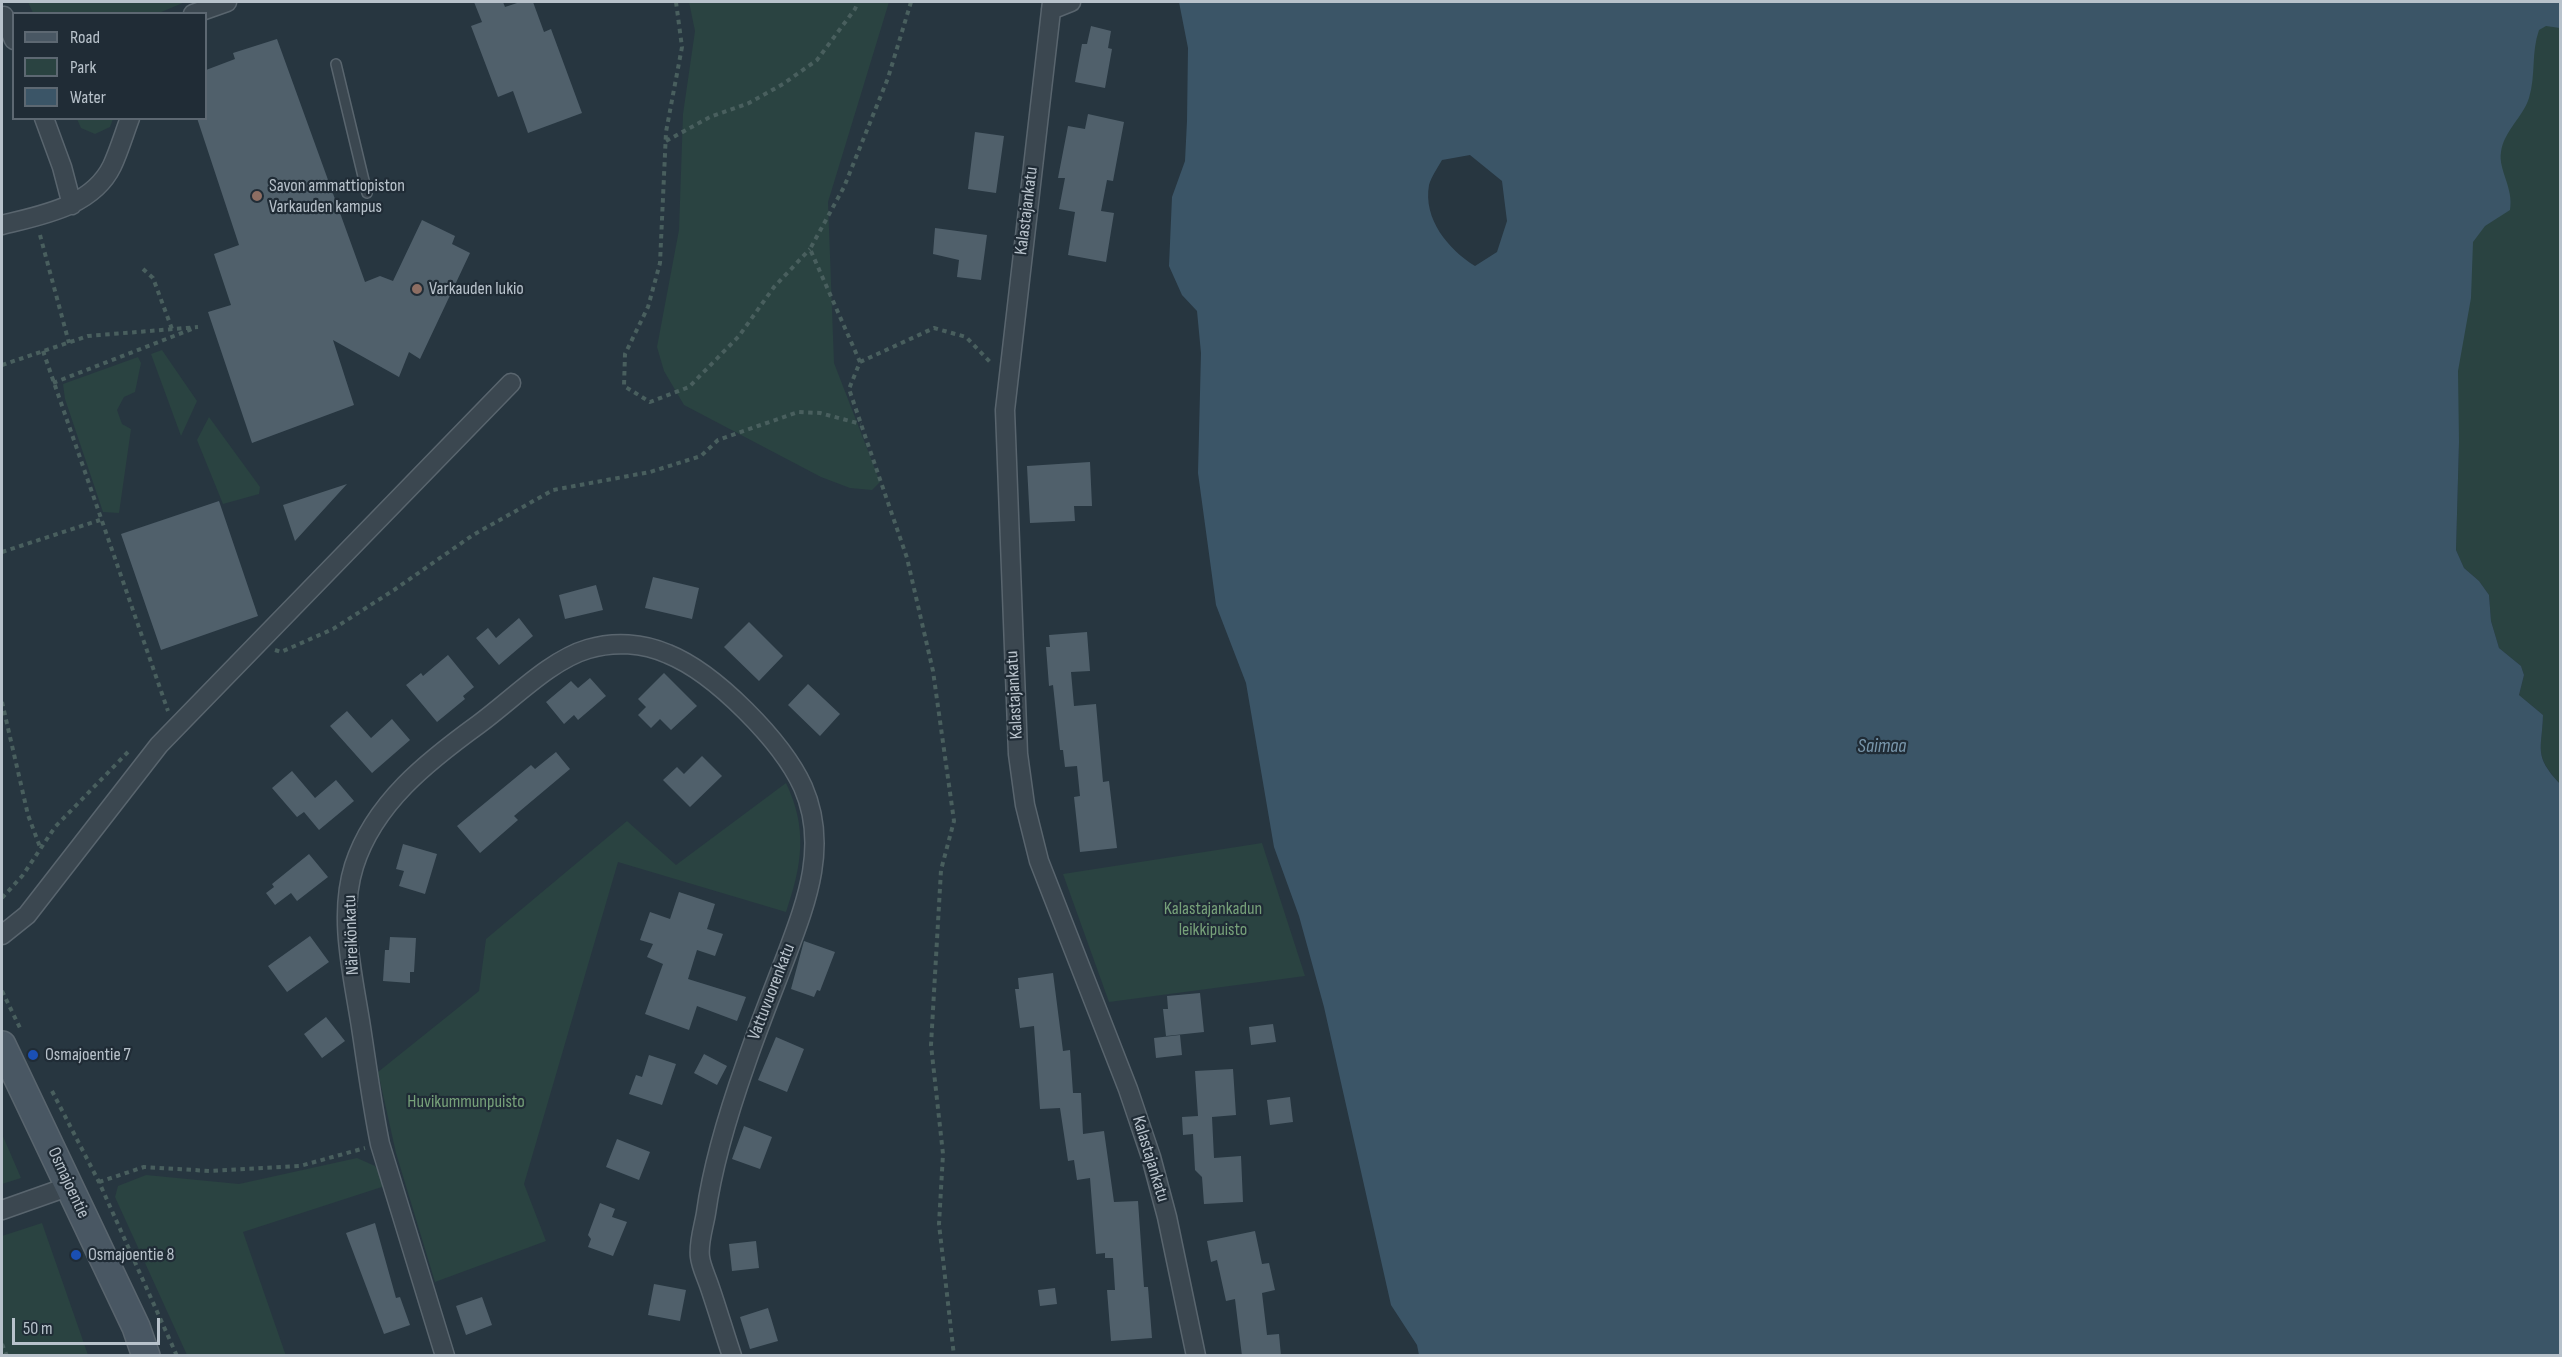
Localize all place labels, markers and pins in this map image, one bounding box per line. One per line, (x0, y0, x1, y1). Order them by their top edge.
place label: Savon ammattiopiston Varkauden kampus (269, 175, 405, 218)
marker: Savon ammattiopiston Varkauden kampus (250, 189, 264, 203)
place label: Varkauden lukio (429, 278, 524, 300)
marker: Varkauden lukio (410, 282, 424, 296)
place label: Osmajoentie 7 (45, 1044, 131, 1066)
marker: Osmajoentie 7 (26, 1048, 40, 1062)
place label: Osmajoentie 8 (88, 1244, 174, 1266)
marker: Osmajoentie 8 (69, 1248, 83, 1262)

